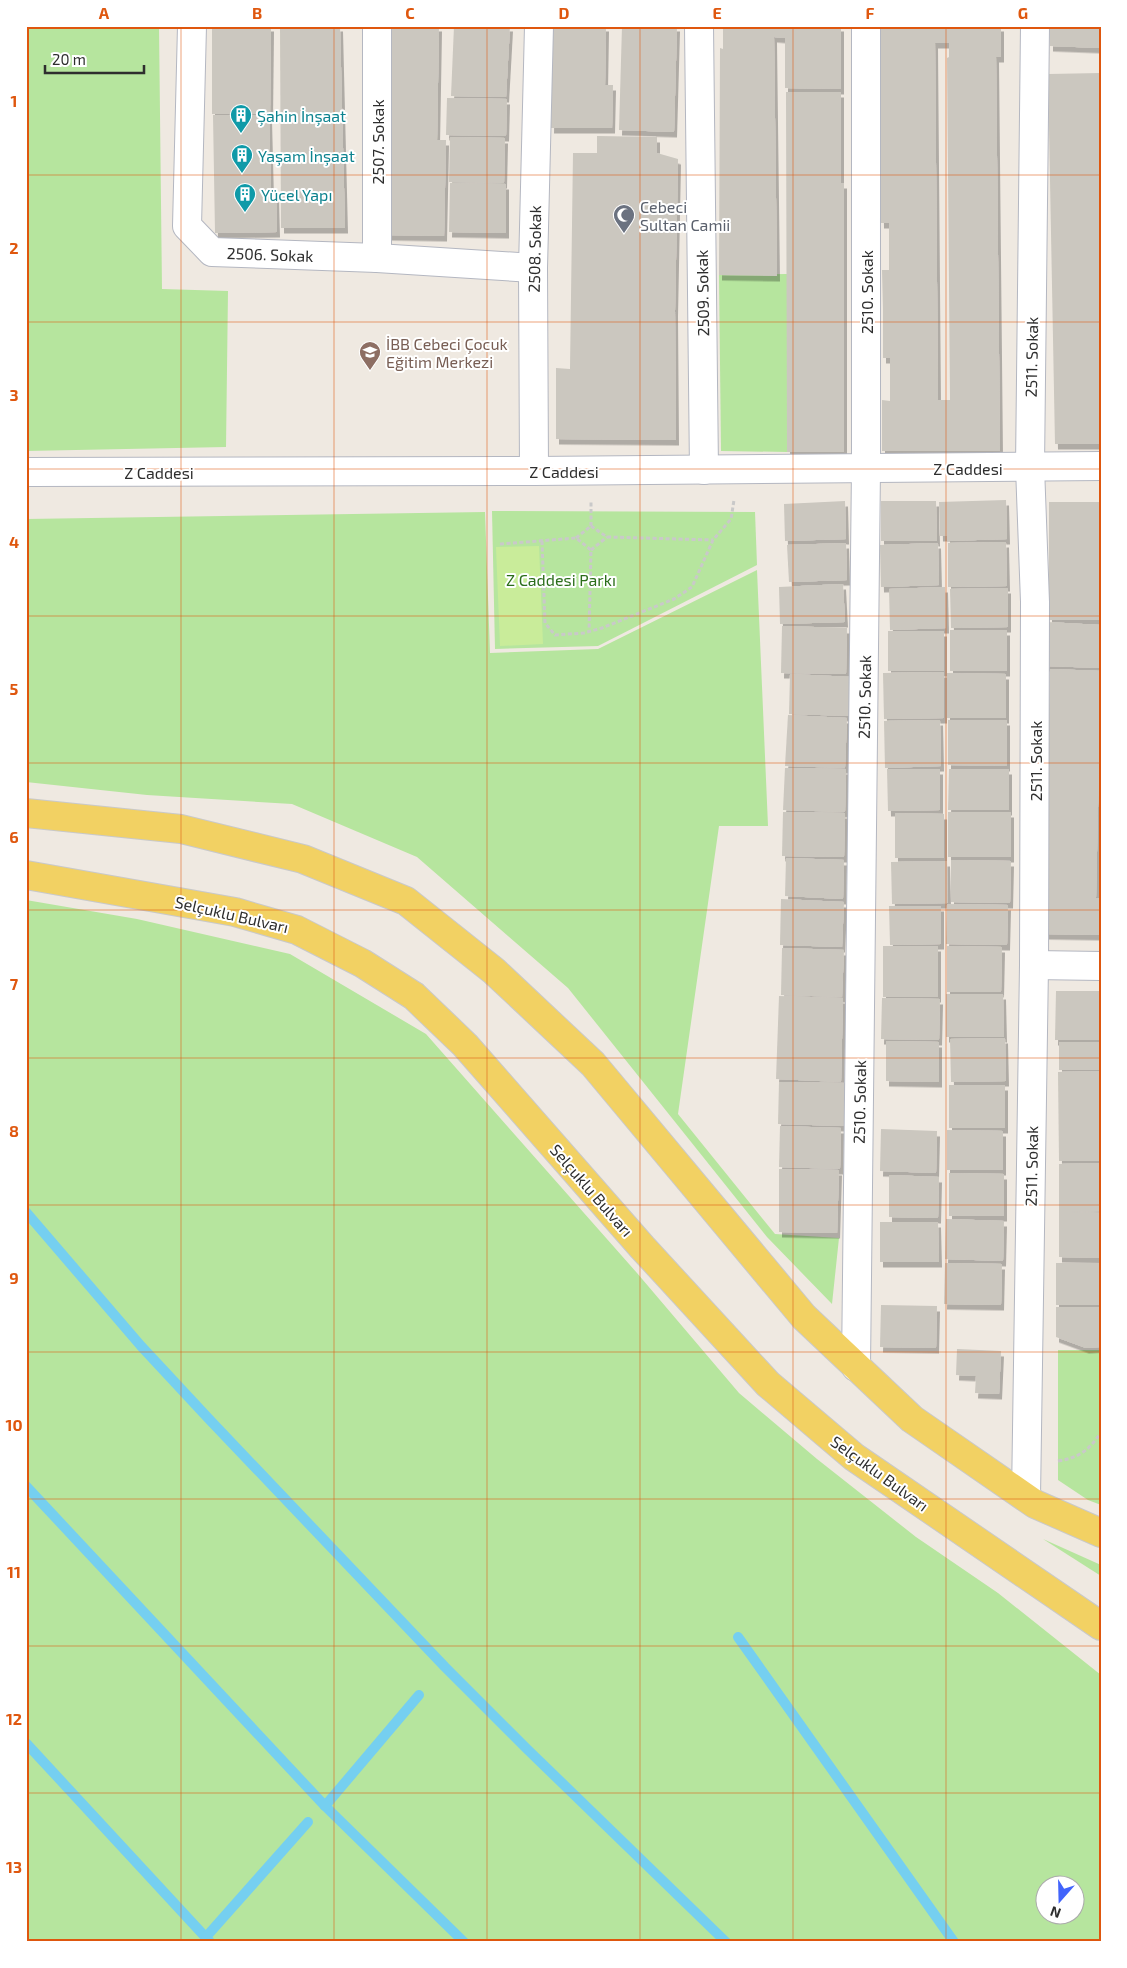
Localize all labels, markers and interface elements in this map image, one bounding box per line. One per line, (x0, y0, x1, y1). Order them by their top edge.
text: A (99, 3, 110, 22)
text: B (252, 3, 262, 22)
text: C (405, 3, 415, 22)
text: D (559, 3, 570, 22)
text: E (712, 3, 722, 22)
text: F (866, 3, 875, 22)
text: G (1018, 3, 1028, 22)
scale bar (45, 42, 144, 74)
text: 20 m (52, 50, 86, 68)
text: 1 (11, 91, 17, 110)
street label: 2507. Sokak (368, 99, 387, 185)
building icon: Şahin İnşaat (229, 103, 253, 134)
place label: Şahin İnşaat (257, 106, 346, 126)
building icon: Yaşam İnşaat (230, 143, 254, 174)
place label: Yaşam İnşaat (258, 146, 355, 166)
building icon: Yücel Yapı (233, 182, 257, 213)
place label: Yücel Yapı (261, 185, 332, 204)
place label: Cebeci Sultan Camii (640, 197, 730, 234)
mosque icon: Cebeci Sultan Camii (612, 203, 636, 234)
street label: 2508. Sokak (524, 205, 544, 293)
text: 2 (9, 238, 19, 257)
street label: 2506. Sokak (226, 243, 314, 265)
street label: 2509. Sokak (692, 249, 712, 337)
street label: 2510. Sokak (857, 250, 876, 334)
street label: 2511. Sokak (1021, 316, 1041, 398)
place label: İBB Cebeci Çocuk Eğitim Merkezi (386, 334, 508, 371)
school or university icon: İBB Cebeci Çocuk Eğitim Merkezi (358, 340, 382, 371)
text: 3 (9, 385, 19, 404)
street label: Z Caddesi (933, 459, 1003, 478)
street label: Z Caddesi (529, 462, 599, 481)
street label: Z Caddesi (124, 463, 194, 482)
text: 4 (9, 532, 19, 551)
park label: Z Caddesi Parkı (506, 570, 616, 589)
street label: 2510. Sokak (854, 655, 874, 739)
text: 5 (10, 679, 19, 698)
street label: 2511. Sokak (1026, 721, 1045, 801)
text: 6 (9, 827, 19, 846)
street label: Selçuklu Bulvarı (173, 892, 291, 937)
text: 7 (10, 974, 19, 993)
street label: 2510. Sokak (849, 1060, 869, 1144)
text: 8 (9, 1121, 19, 1140)
street label: 2511. Sokak (1021, 1125, 1041, 1207)
street label: Selçuklu Bulvarı (546, 1140, 637, 1241)
text: 9 (9, 1268, 19, 1287)
text: 10 (5, 1415, 23, 1434)
street label: Selçuklu Bulvarı (827, 1431, 932, 1516)
text: 11 (7, 1562, 21, 1581)
text: 12 (6, 1709, 22, 1728)
text: 13 (6, 1857, 22, 1876)
north arrow (1034, 1876, 1084, 1926)
text: N (1048, 1903, 1063, 1922)

